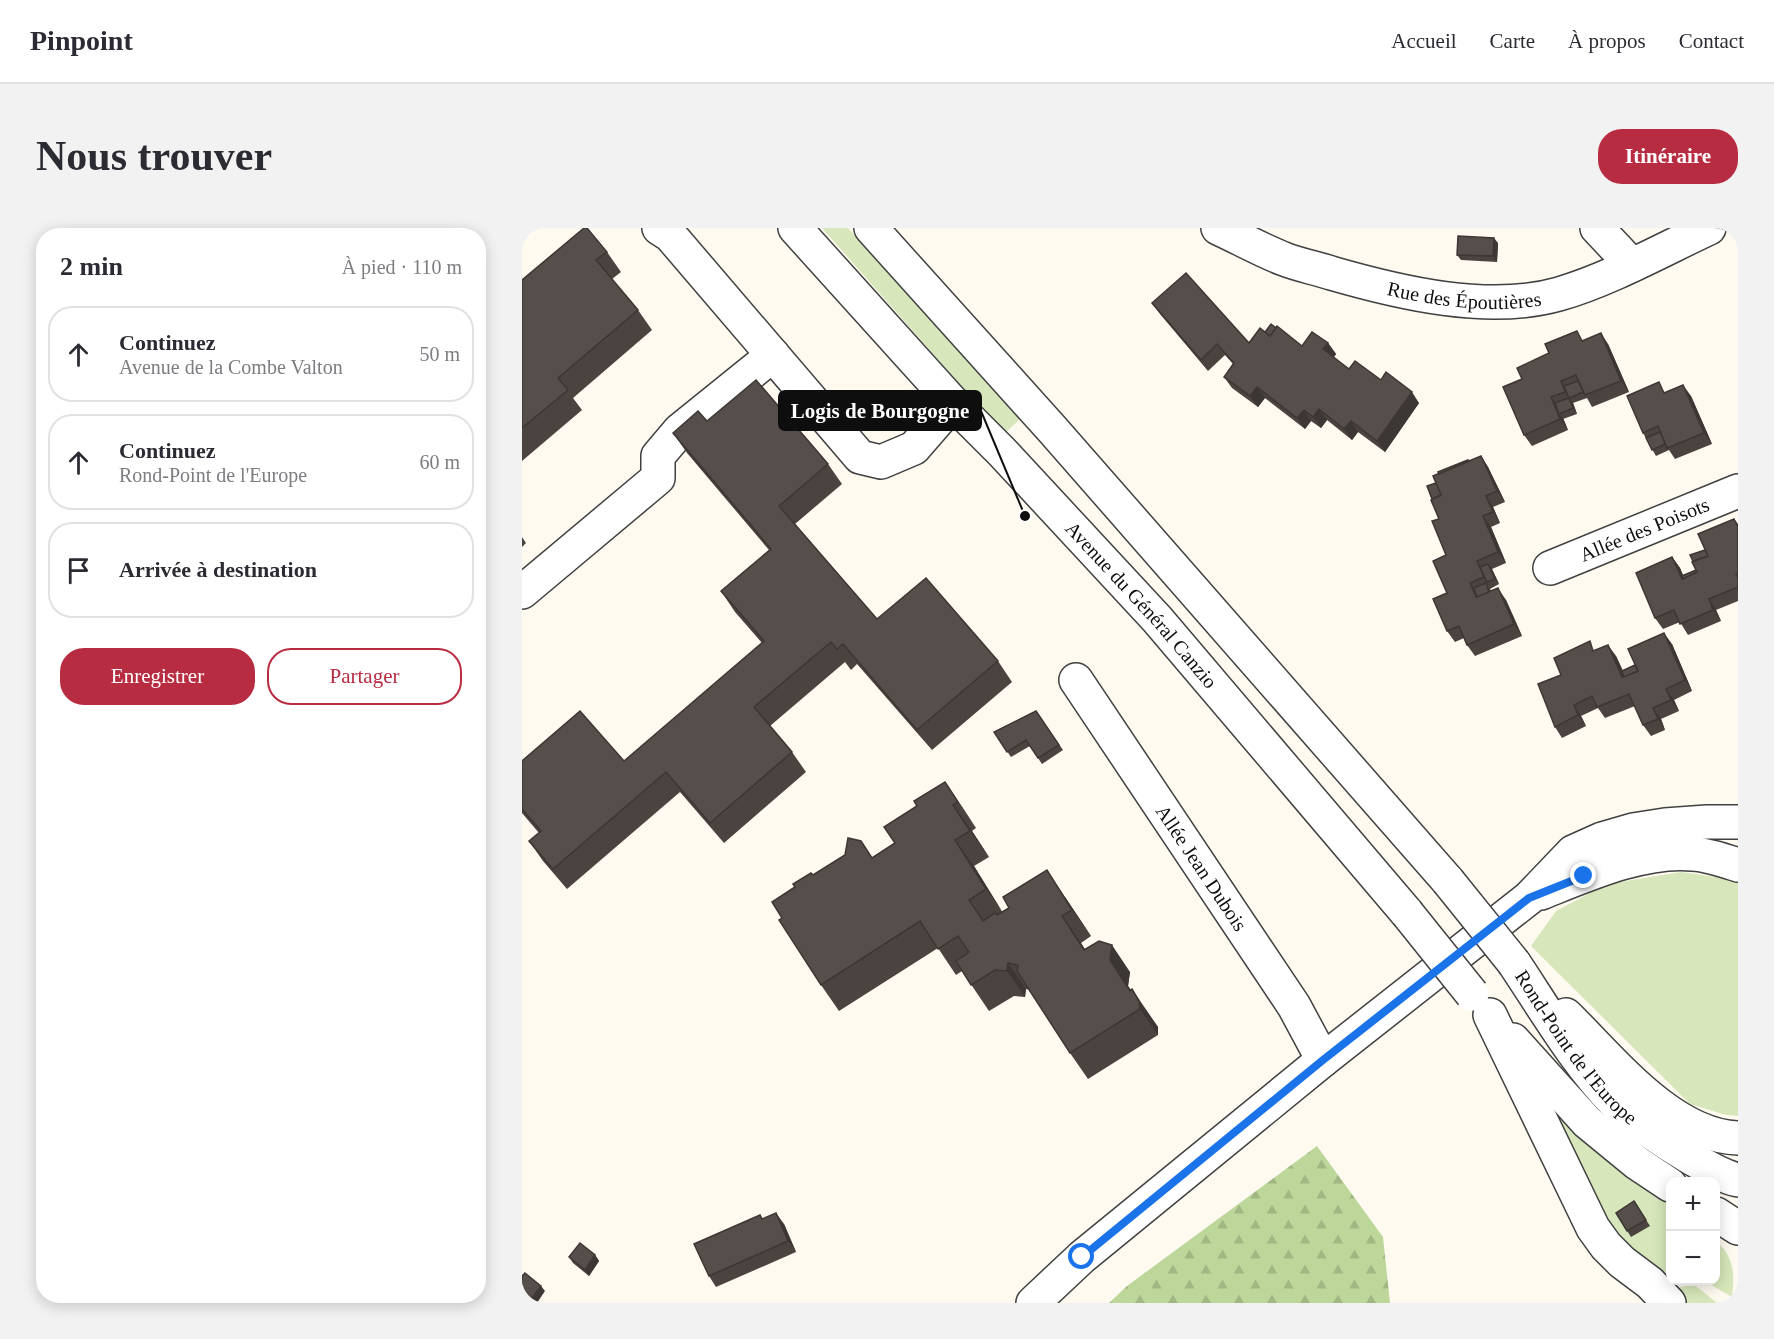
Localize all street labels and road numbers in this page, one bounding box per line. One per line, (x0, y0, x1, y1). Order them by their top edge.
street label: Rue des Époutières (1385, 277, 1543, 314)
street label: Allée des Poisots (1576, 493, 1713, 566)
street label: Avenue du Général Canzio (1061, 517, 1222, 692)
street label: Allée Jean Dubois (1152, 801, 1252, 935)
street label: Rond-Point de l'Europe (1511, 966, 1642, 1129)

